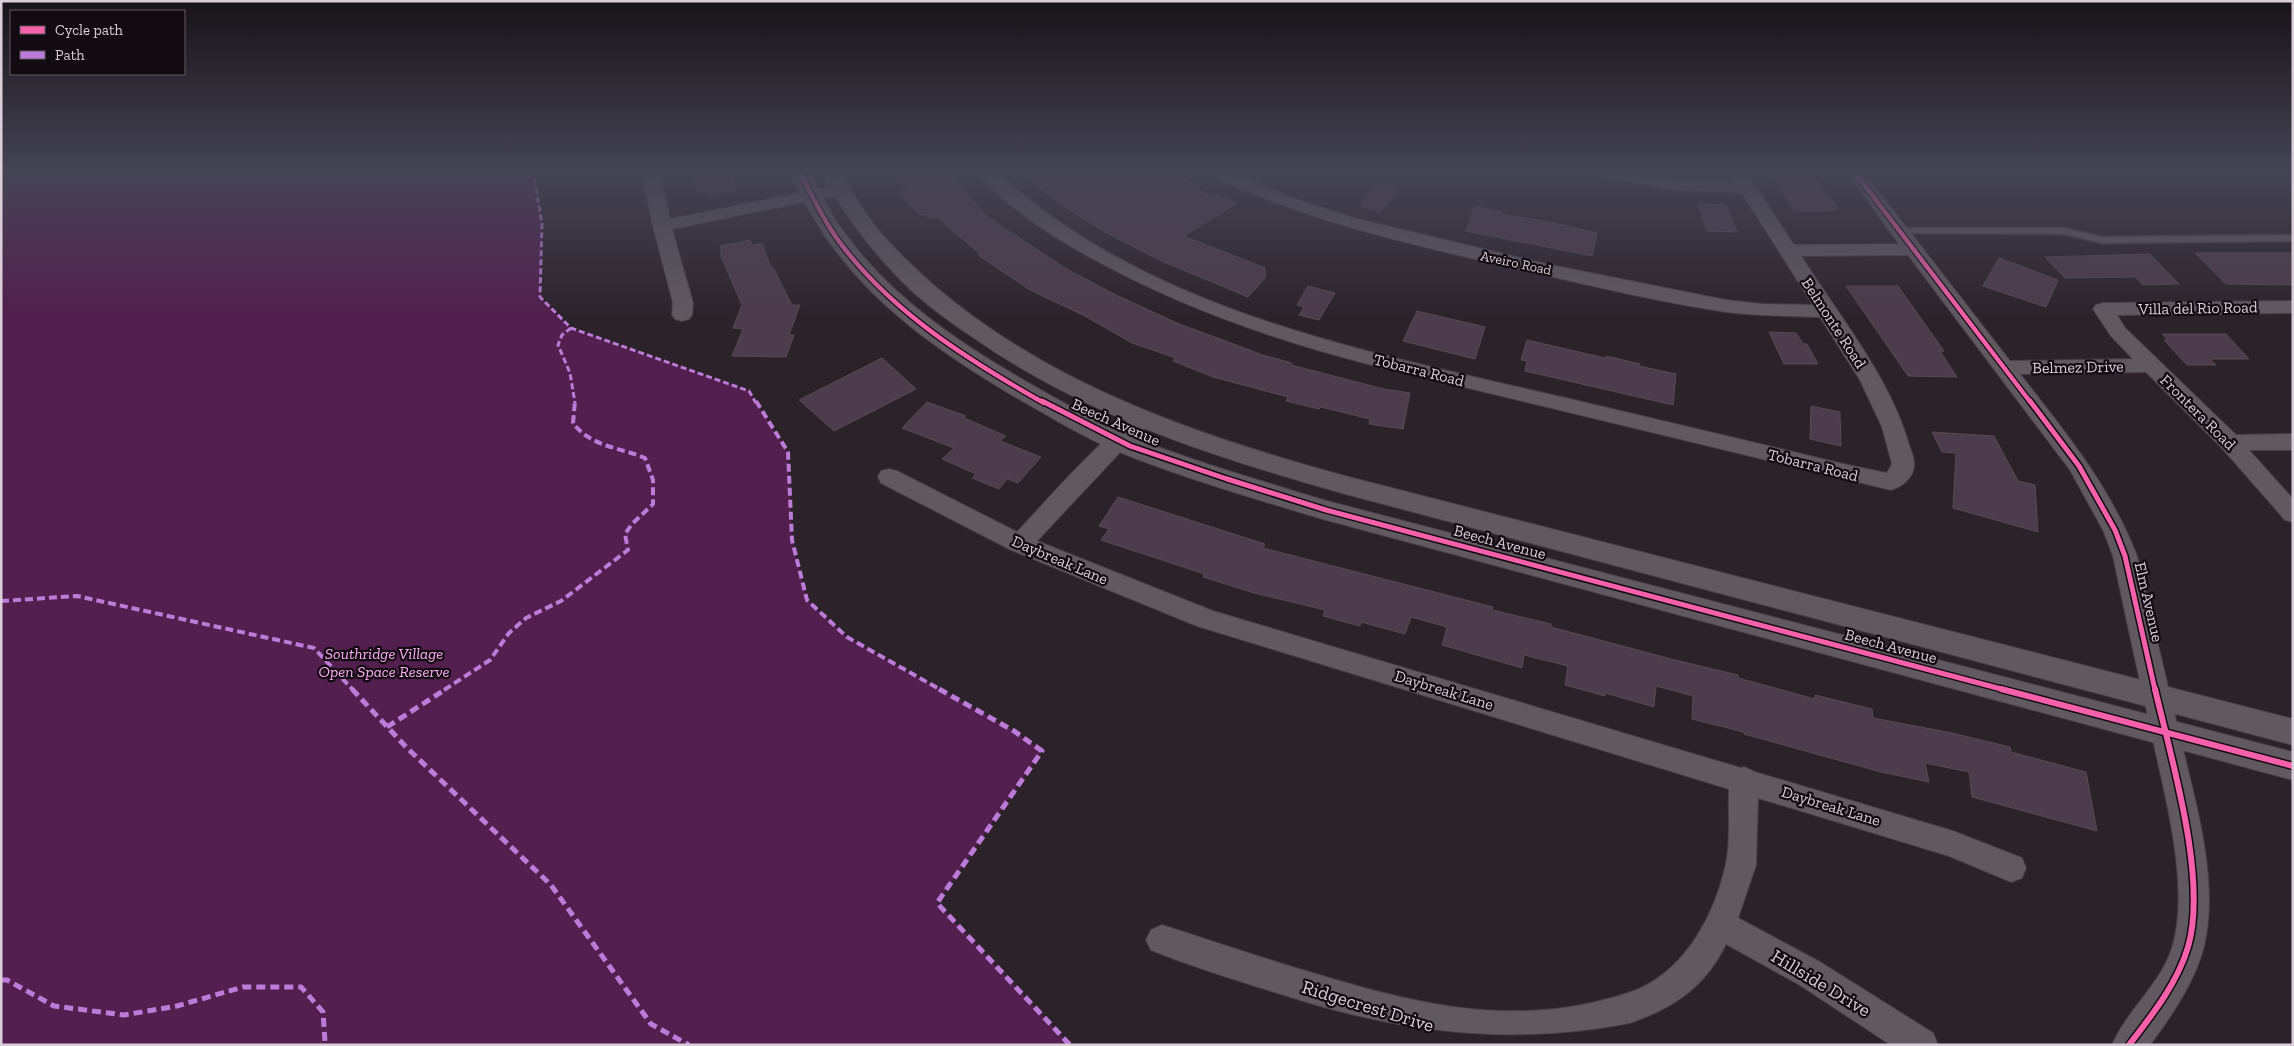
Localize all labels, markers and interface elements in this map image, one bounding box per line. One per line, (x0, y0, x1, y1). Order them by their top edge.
legend (10, 10, 185, 75)
text: Cycle path (55, 21, 124, 39)
text: Path (55, 46, 85, 64)
street label: Aveiro Road (1479, 247, 1553, 279)
street label: Belmonte Road (1798, 274, 1870, 372)
street label: Villa del Rio Road (2137, 297, 2258, 319)
street label: Tobarra Road (1372, 350, 1466, 390)
street label: Belmez Drive (2032, 357, 2124, 377)
street label: Frontera Road (2156, 370, 2240, 454)
street label: Beech Avenue (1069, 394, 1163, 450)
street label: Tobarra Road (1766, 445, 1860, 485)
street label: Beech Avenue (1452, 521, 1548, 563)
street label: Daybreak Lane (1009, 531, 1111, 589)
street label: Elm Avenue (2131, 560, 2167, 644)
street label: Beech Avenue (1843, 625, 1939, 667)
park label: Southridge Village Open Space Reserve (319, 644, 449, 681)
street label: Daybreak Lane (1392, 666, 1496, 714)
street label: Daybreak Lane (1779, 782, 1883, 830)
street label: Hillside Drive (1767, 944, 1875, 1022)
street label: Ridgecrest Drive (1299, 975, 1437, 1037)

